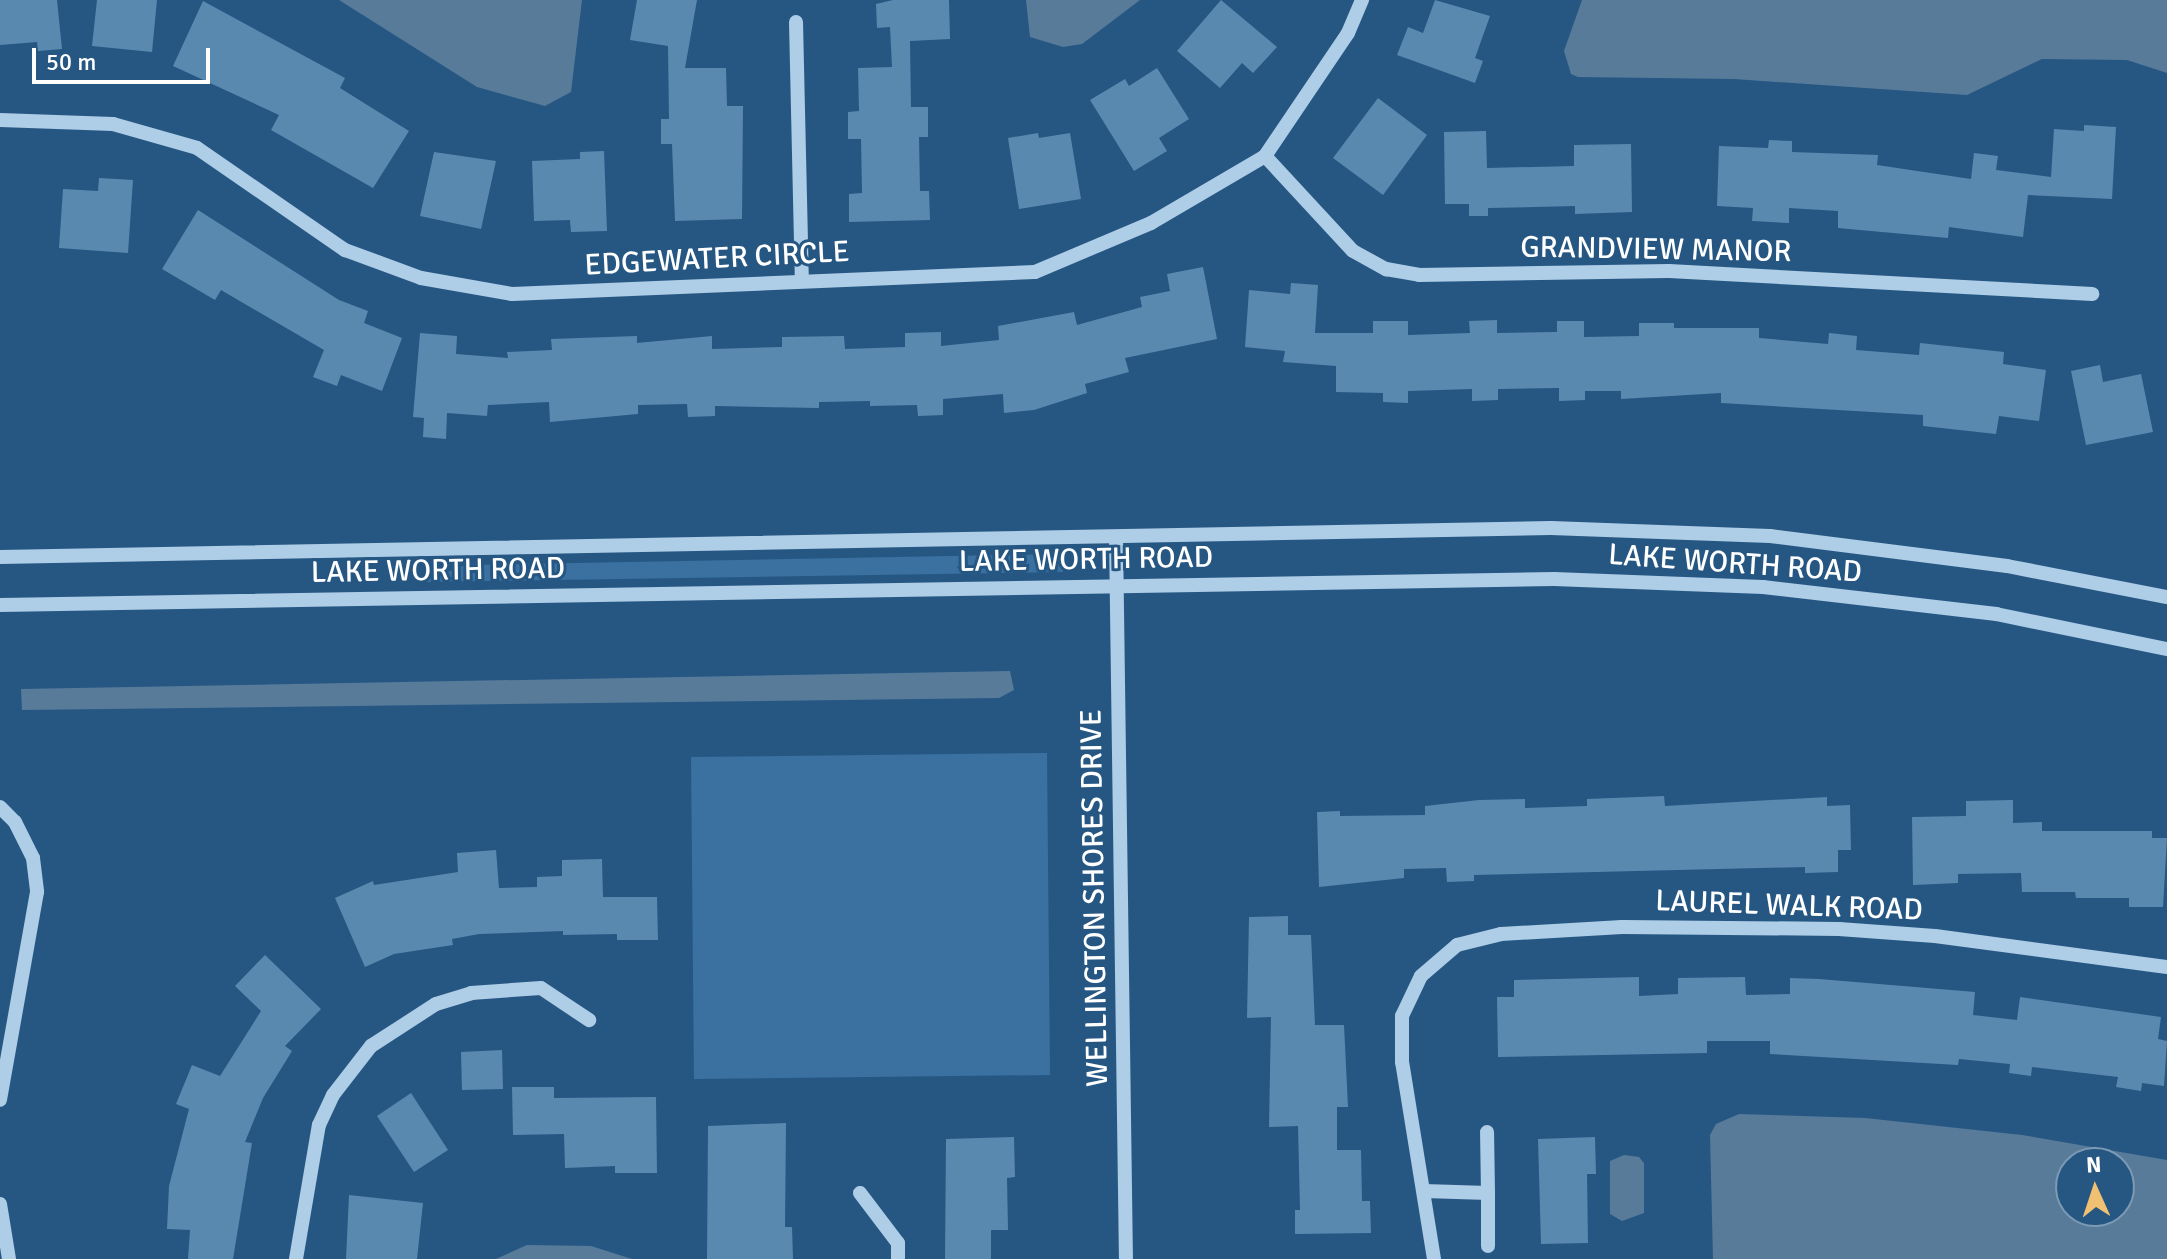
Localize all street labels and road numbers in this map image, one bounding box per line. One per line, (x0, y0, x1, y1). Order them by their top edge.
street label: GRANDVIEW MANOR (1520, 230, 1792, 270)
street label: EDGEWATER CIRCLE (584, 234, 850, 284)
street label: LAKE WORTH ROAD (1607, 537, 1863, 591)
street label: LAKE WORTH ROAD (959, 540, 1213, 580)
street label: LAKE WORTH ROAD (311, 551, 565, 591)
street label: WELLINGTON SHORES DRIVE (1074, 709, 1116, 1087)
street label: LAUREL WALK ROAD (1655, 883, 1923, 929)

